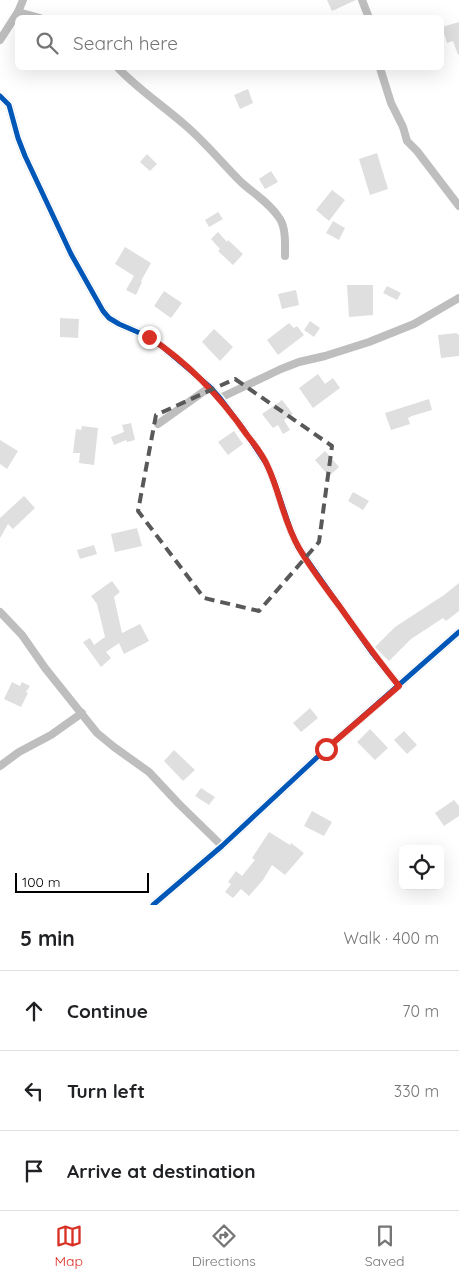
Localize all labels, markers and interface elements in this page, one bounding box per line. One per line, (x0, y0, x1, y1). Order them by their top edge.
search box (15, 15, 444, 70)
icon: search (33, 29, 61, 57)
text: Search here (73, 31, 178, 55)
route end (138, 326, 161, 349)
route start (315, 738, 338, 761)
map controls (399, 845, 444, 890)
button: locate (399, 845, 444, 890)
scale bar (15, 870, 149, 893)
text: 100 m (22, 873, 60, 891)
text: 5 min (20, 925, 75, 951)
text: Walk · 400 m (343, 928, 439, 948)
icon: ahead (20, 997, 48, 1025)
text: Continue (67, 999, 148, 1023)
text: 70 m (402, 1001, 439, 1021)
icon: left (20, 1077, 48, 1105)
text: Turn left (67, 1079, 145, 1103)
text: 330 m (394, 1081, 439, 1101)
icon: arrive (20, 1157, 48, 1185)
text: Arrive at destination (67, 1159, 256, 1183)
tab: Map (54, 1222, 83, 1270)
tab: Directions (192, 1222, 256, 1270)
tab: Saved (365, 1222, 405, 1270)

